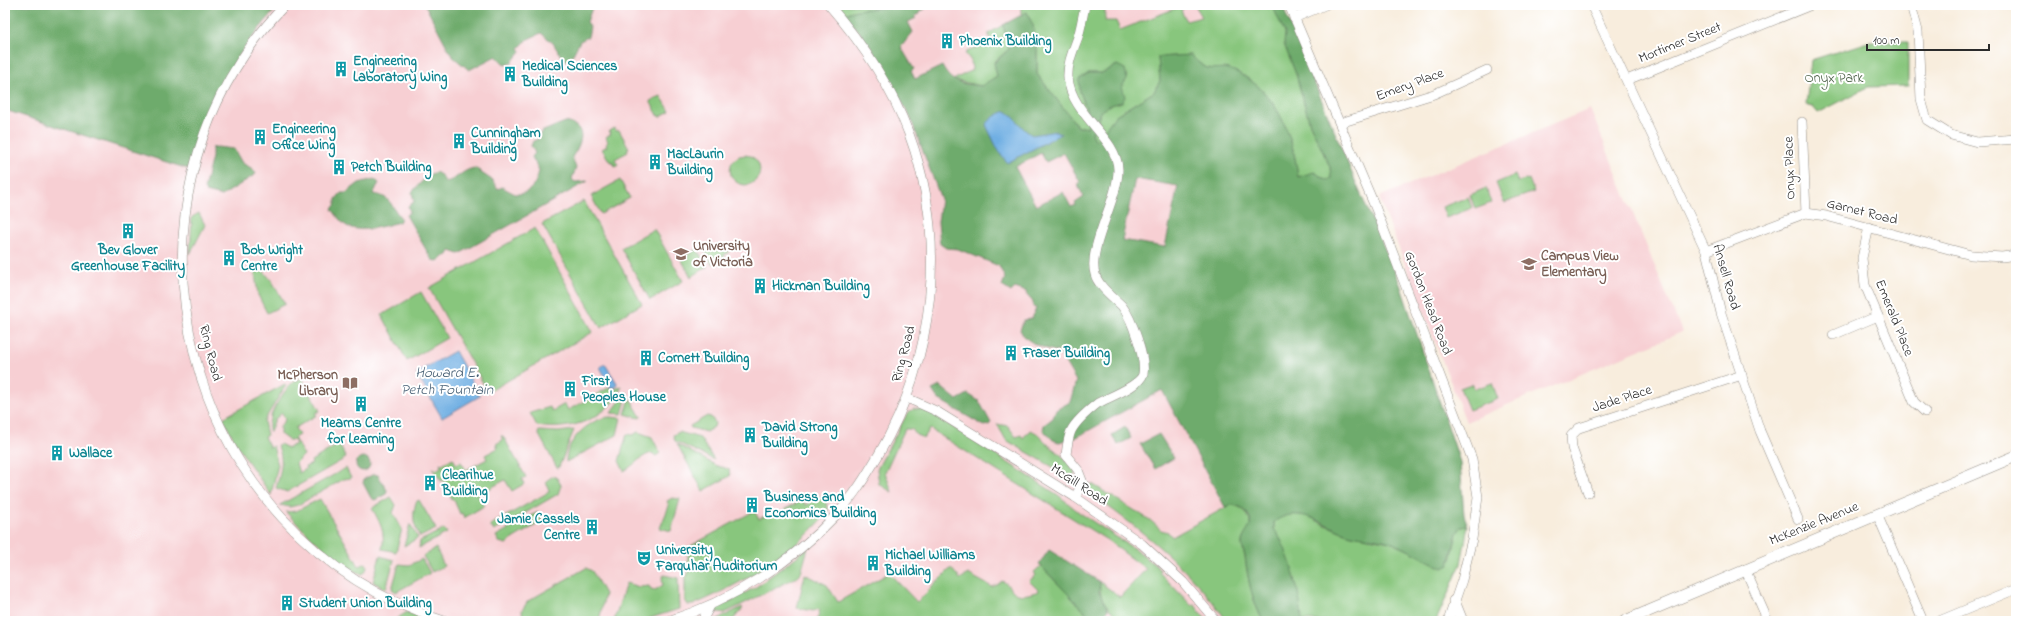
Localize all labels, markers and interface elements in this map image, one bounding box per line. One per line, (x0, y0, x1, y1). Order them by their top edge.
street label: Mortimer Street (1635, 17, 1725, 69)
scale bar (1867, 26, 1989, 52)
place label: Phoenix Building (959, 31, 1052, 54)
building icon: Phoenix Building (938, 32, 956, 50)
text: 100 m (1873, 32, 1900, 50)
place label: Engineering Laboratory Wing (353, 51, 448, 90)
place label: Medical Sciences Building (521, 56, 617, 95)
building icon: Engineering Laboratory Wing (332, 60, 350, 78)
street label: Emery Place (1373, 63, 1448, 108)
building icon: Medical Sciences Building (501, 65, 519, 83)
park label: Onyx Park (1805, 68, 1864, 90)
place label: Engineering Office Wing (272, 119, 336, 158)
place label: Cunningham Building (470, 123, 541, 162)
building icon: Engineering Office Wing (251, 128, 269, 146)
building icon: Cunningham Building (450, 132, 468, 150)
street label: Onyx Place (1778, 135, 1803, 200)
place label: MacLaurin Building (666, 144, 724, 183)
building icon: MacLaurin Building (646, 153, 664, 171)
place label: Petch Building (351, 157, 432, 180)
building icon: Petch Building (330, 158, 348, 176)
street label: Garnet Road (1824, 193, 1900, 231)
building icon: Bev Glover Greenhouse Facility (119, 222, 137, 240)
place label: University of Victoria (693, 236, 753, 273)
place label: Bev Glover Greenhouse Facility (71, 240, 185, 279)
place label: Bob Wright Centre (240, 240, 303, 277)
street label: Ansell Road (1707, 242, 1745, 313)
school or university icon: University of Victoria (672, 245, 690, 263)
place label: Campus View Elementary (1541, 246, 1619, 285)
street label: Gordon Head Road (1399, 248, 1458, 358)
building icon: Bob Wright Centre (220, 249, 238, 267)
school or university icon: Campus View Elementary (1520, 255, 1538, 273)
place label: Hickman Building (772, 276, 870, 299)
building icon: Hickman Building (751, 277, 769, 295)
street label: Emerald Place (1869, 277, 1919, 360)
street label: Ring Road (192, 323, 227, 384)
street label: Ring Road (886, 323, 923, 385)
place label: Fraser Building (1022, 343, 1111, 366)
building icon: Fraser Building (1002, 344, 1020, 362)
place label: Cornett Building (658, 348, 750, 371)
building icon: Cornett Building (637, 349, 655, 367)
water label: Howard E. Petch Fountain (401, 362, 494, 401)
place label: McPherson Library (277, 365, 338, 404)
place label: First Peoples House (581, 371, 667, 408)
library icon: McPherson Library (341, 374, 359, 392)
street label: Jade Place (1589, 379, 1655, 419)
building icon: First Peoples House (561, 380, 579, 398)
building icon: Mearns Centre for Learning (352, 395, 370, 413)
place label: Mearns Centre for Learning (321, 413, 402, 452)
place label: David Strong Building (761, 417, 838, 456)
building icon: David Strong Building (741, 426, 759, 444)
place label: Wallace (69, 443, 113, 464)
building icon: Wallace (48, 444, 66, 462)
street label: McGill Road (1046, 459, 1112, 511)
place label: Clearihue Building (441, 465, 494, 504)
building icon: Clearihue Building (421, 474, 439, 492)
place label: Business and Economics Building (763, 487, 877, 526)
building icon: Business and Economics Building (743, 496, 761, 514)
street label: McKenzie Avenue (1766, 496, 1863, 551)
place label: Jamie Cassels Centre (497, 509, 581, 546)
building icon: Jamie Cassels Centre (583, 518, 601, 536)
place label: University Farquhar Auditorium (655, 540, 778, 577)
place label: Michael Williams Building (884, 545, 975, 584)
theatre icon: University Farquhar Auditorium (635, 549, 653, 567)
building icon: Michael Williams Building (864, 554, 882, 572)
place label: Student Union Building (299, 593, 432, 616)
building icon: Student Union Building (278, 594, 296, 612)

